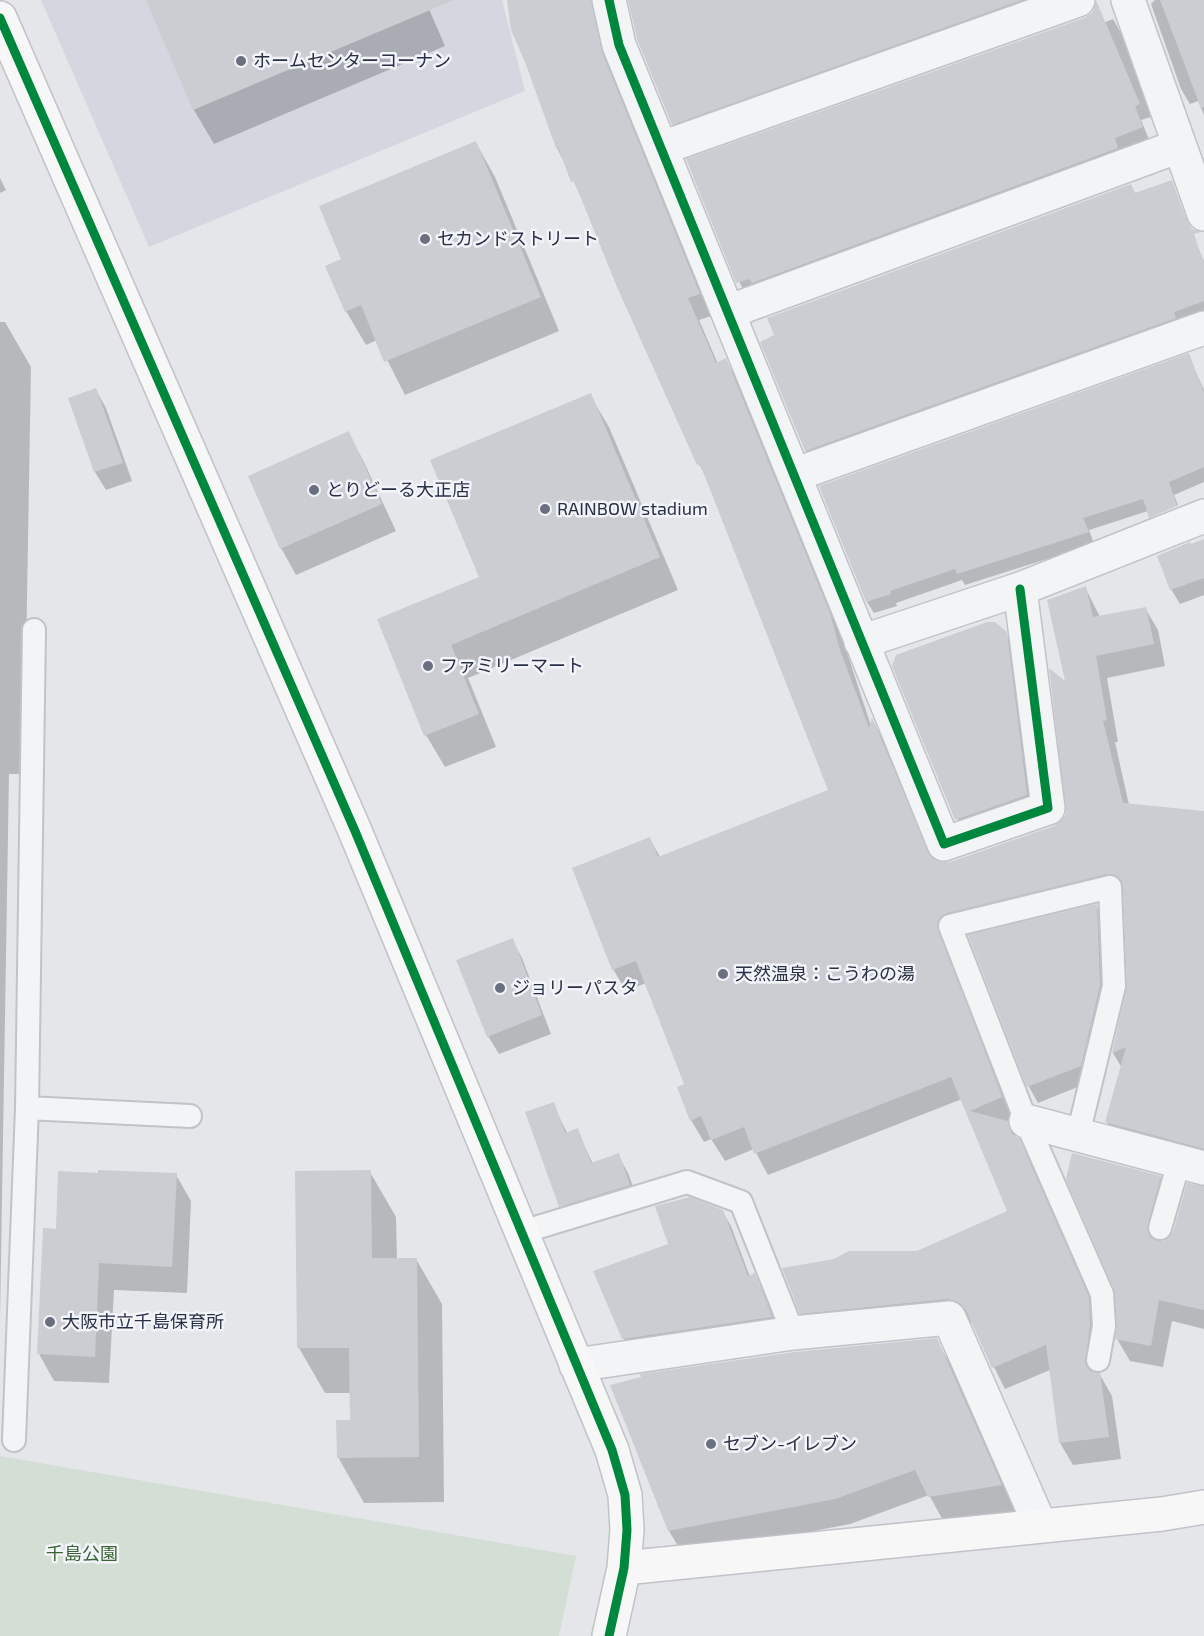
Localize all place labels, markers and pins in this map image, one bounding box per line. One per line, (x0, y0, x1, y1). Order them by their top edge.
place label: ホームセンターコーナン (253, 50, 451, 72)
marker: ホームセンターコーナン (234, 54, 248, 68)
place label: セカンドストリート (437, 228, 599, 250)
marker: セカンドストリート (418, 232, 432, 246)
place label: とりどーる大正店 (326, 479, 470, 501)
marker: とりどーる大正店 (307, 483, 321, 497)
place label: RAINBOW stadium (557, 498, 708, 520)
marker: RAINBOW stadium (538, 502, 552, 516)
place label: ファミリーマート (440, 655, 584, 677)
marker: ファミリーマート (421, 659, 435, 673)
place label: 天然温泉：こうわの湯 (735, 963, 915, 985)
marker: 天然温泉：こうわの湯 (716, 967, 730, 981)
place label: ジョリーパスタ (512, 977, 638, 999)
marker: ジョリーパスタ (493, 981, 507, 995)
place label: 大阪市立千島保育所 (62, 1311, 224, 1333)
marker: 大阪市立千島保育所 (43, 1315, 57, 1329)
place label: セブン-イレブン (723, 1433, 857, 1455)
marker: セブン-イレブン (704, 1437, 718, 1451)

